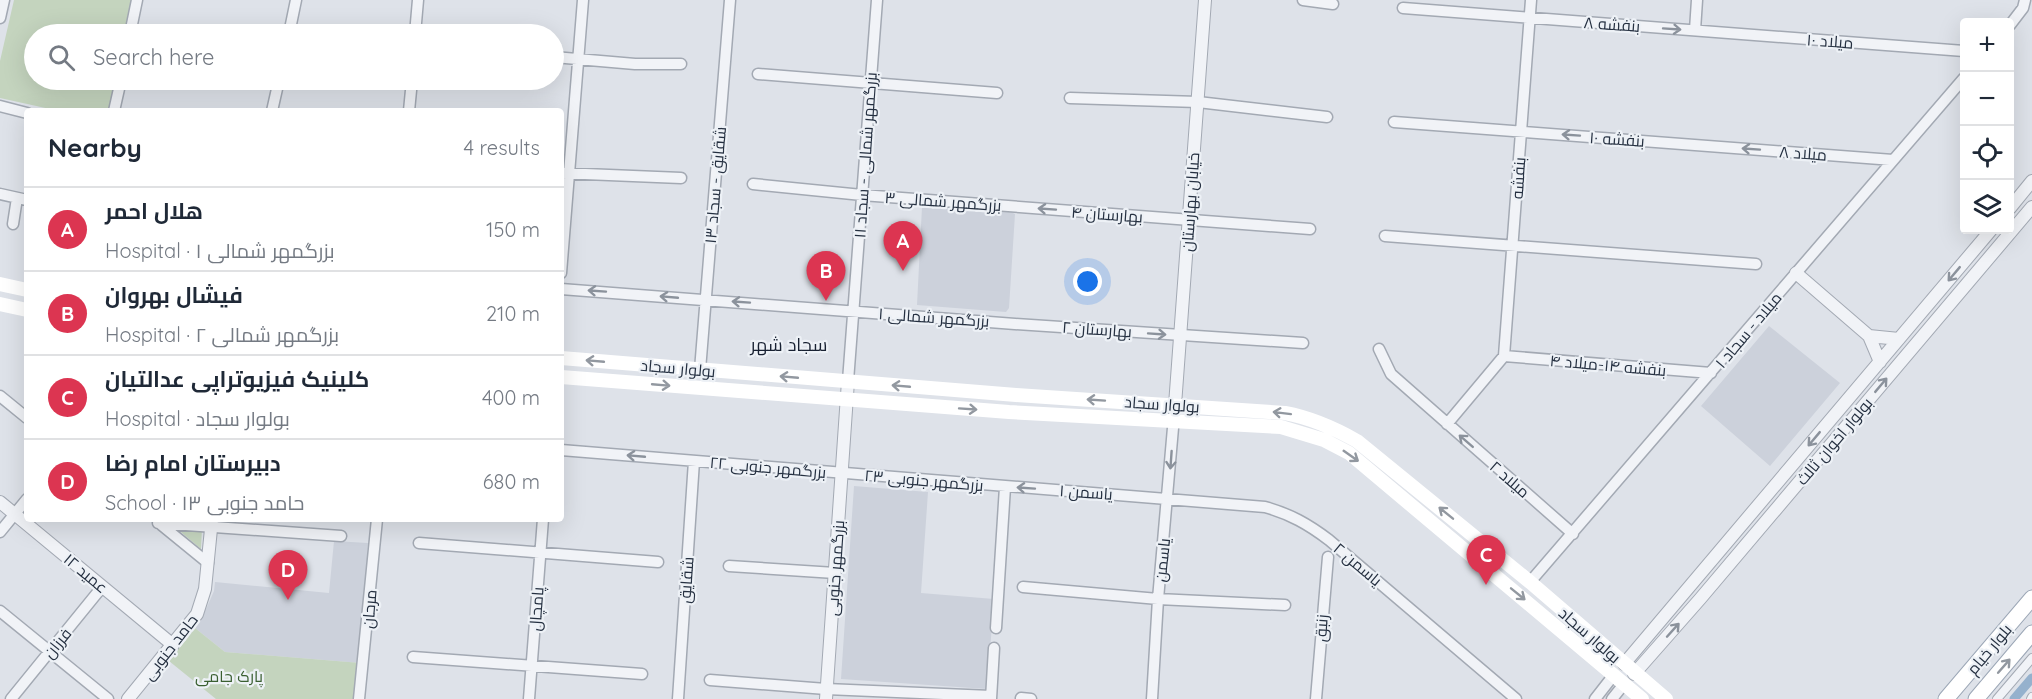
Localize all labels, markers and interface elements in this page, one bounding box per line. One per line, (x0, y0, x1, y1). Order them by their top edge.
street label: بنفشه ۸ (1583, 12, 1641, 36)
map controls (1960, 18, 2014, 234)
button: + (1960, 18, 2014, 72)
search box (24, 24, 564, 90)
one-way arrow (1661, 24, 1681, 35)
street label: میلاد ۱۰ (1806, 29, 1854, 53)
icon: search (45, 41, 78, 74)
text: Search here (93, 43, 214, 71)
street label: بزرگمهر شمالی - سجاد ۱۱ (849, 71, 882, 239)
button: − (1960, 72, 2014, 126)
street label: شقایق - سجاد ۱۳ (700, 126, 731, 244)
button: locate (1960, 126, 2014, 180)
street label: بنفشه ۱۰ (1589, 127, 1645, 151)
one-way arrow (1561, 130, 1581, 141)
text: Nearby (48, 131, 142, 164)
text: 4 results (464, 135, 540, 160)
street label: میلاد ۸ (1778, 141, 1828, 165)
one-way arrow (1742, 143, 1762, 154)
street label: خیابان بهارستان (1177, 152, 1204, 252)
street label: بنفشه (1507, 156, 1529, 200)
button: layers (1960, 180, 2014, 234)
street label: بزرگمهر شمالی ۳ (884, 187, 1002, 216)
text: هلال احمر (105, 197, 203, 225)
street label: بهارستان ۴ (1070, 202, 1144, 227)
one-way arrow (1037, 203, 1057, 214)
text: A (61, 217, 74, 242)
text: 150 m (486, 217, 540, 242)
pin: A (884, 222, 922, 271)
text: Hospital · بزرگمهر شمالی ۱ (105, 238, 335, 263)
pin: B (806, 252, 846, 301)
one-way arrow (1947, 266, 1960, 282)
your location (1073, 267, 1102, 296)
text: فیشال بهروان (105, 281, 243, 309)
one-way arrow (587, 285, 607, 296)
street label: میلاد - سجاد ۱ (1710, 288, 1786, 372)
one-way arrow (660, 291, 680, 302)
one-way arrow (731, 297, 751, 308)
text: B (61, 301, 74, 326)
text: 210 m (486, 301, 540, 326)
street label: بزرگمهر شمالی ۱ (878, 303, 990, 332)
street label: بهارستان ۲ (1061, 317, 1133, 342)
text: Hospital · بزرگمهر شمالی ۲ (105, 322, 339, 347)
one-way arrow (1146, 328, 1166, 339)
district label: سجاد شهر (750, 333, 827, 356)
street label: بنفشه ۱۴-میلاد ۴ (1549, 350, 1667, 380)
one-way arrow (586, 355, 605, 366)
street label: بولوار سجاد (640, 355, 716, 381)
text: کلینیک فیزیوتراپی عدالتیان (105, 365, 369, 393)
one-way arrow (780, 371, 800, 382)
one-way arrow (1874, 378, 1888, 393)
one-way arrow (651, 380, 671, 391)
one-way arrow (892, 380, 912, 391)
text: C (61, 385, 74, 410)
text: 400 m (482, 385, 540, 410)
street label: بولوار سجاد (1124, 391, 1200, 417)
street label: بولوار اخوان ثالث (1792, 393, 1877, 490)
one-way arrow (1086, 394, 1106, 405)
one-way arrow (957, 404, 977, 415)
text: Hospital · بولوار سجاد (105, 406, 290, 431)
one-way arrow (1273, 407, 1293, 418)
one-way arrow (1807, 431, 1821, 446)
one-way arrow (1459, 434, 1474, 448)
text: دبیرستان امام رضا (105, 449, 281, 477)
one-way arrow (1165, 449, 1176, 469)
one-way arrow (626, 450, 646, 461)
one-way arrow (1343, 450, 1359, 462)
street label: بزرگمهر جنوبی ۲۲ (709, 452, 827, 483)
street label: میلاد ۲ (1486, 456, 1534, 502)
street label: بزرگمهر جنوبی ۲۳ (864, 465, 984, 496)
text: D (60, 469, 75, 494)
text: 680 m (483, 469, 540, 494)
street label: یاسمن ۱ (1059, 480, 1114, 505)
one-way arrow (1016, 483, 1036, 494)
text: School · حامد جنوبی ۱۳ (105, 490, 304, 515)
one-way arrow (1438, 507, 1454, 520)
street label: بزرگمهر جنوبی (822, 519, 849, 617)
street label: یاسمن (1150, 536, 1175, 583)
pin: C (1466, 536, 1506, 585)
street label: یاسمن ۲ (1329, 538, 1387, 591)
street label: عمید ۱۲ (60, 549, 112, 597)
pin: D (268, 550, 308, 600)
street label: شقایق (674, 556, 699, 604)
street label: پامچال (524, 585, 550, 632)
one-way arrow (1510, 587, 1526, 600)
street label: مرجان (357, 589, 382, 630)
street label: بولوار سجاد (1555, 603, 1625, 667)
street label: حامد جنوبی (138, 610, 203, 685)
street label: زنبق (1310, 614, 1333, 642)
street label: بلوار خیام (1962, 620, 2017, 680)
one-way arrow (1666, 623, 1680, 638)
street label: فرزان (39, 624, 76, 663)
one-way arrow (1997, 659, 2011, 674)
park label: پارک جامی (195, 666, 264, 688)

